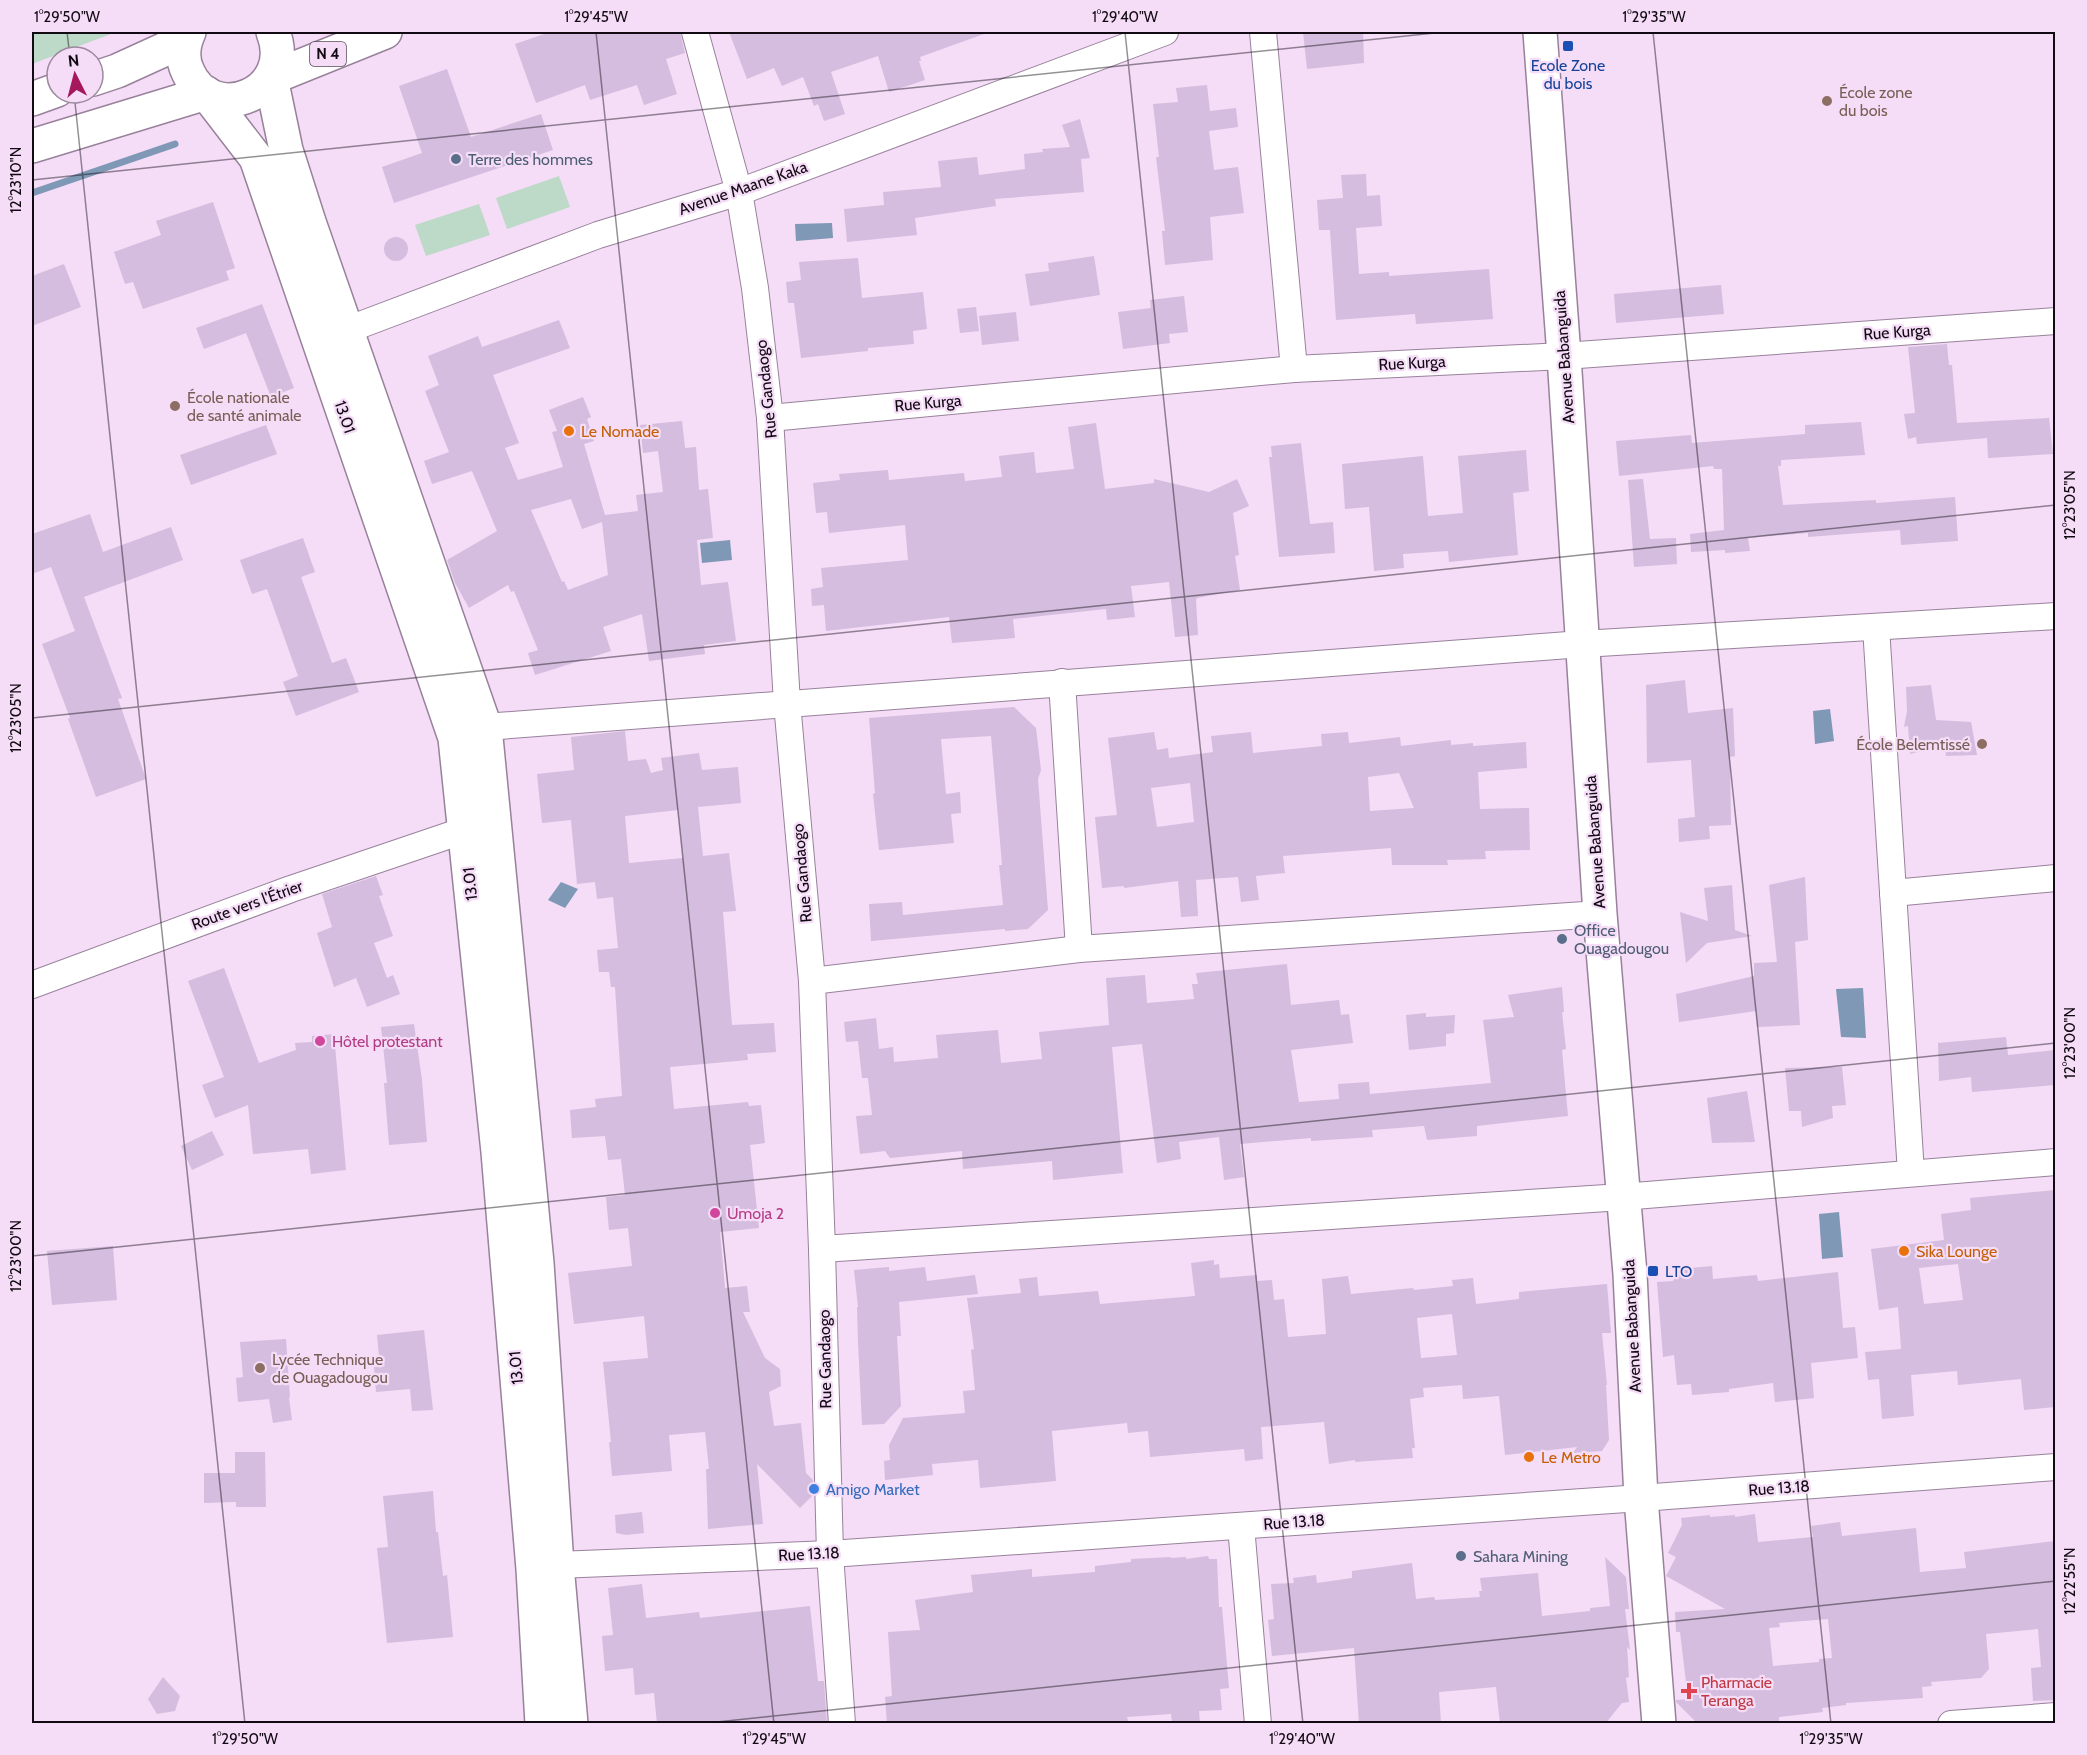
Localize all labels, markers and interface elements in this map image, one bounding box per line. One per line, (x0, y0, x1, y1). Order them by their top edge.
text: 1°29'50"W (34, 8, 101, 26)
text: 1°29'45"W (564, 8, 629, 26)
text: 1°29'40"W (1092, 8, 1159, 26)
text: 1°29'35"W (1622, 8, 1687, 26)
marker: Ecole Zone du bois (1561, 39, 1575, 53)
road number: N 4 (310, 42, 346, 66)
north arrow (45, 45, 105, 105)
text: N (67, 51, 80, 71)
place label: Ecole Zone du bois (1531, 56, 1605, 93)
place label: École zone du bois (1839, 83, 1912, 120)
marker: École zone du bois (1820, 94, 1834, 108)
text: 12°23'10"N (7, 147, 25, 213)
place label: Terre des hommes (468, 150, 593, 169)
marker: Terre des hommes (449, 152, 463, 166)
street label: Avenue Maane Kaka (676, 157, 810, 219)
street label: Avenue Babanguida (1550, 289, 1578, 424)
street label: Rue Kurga (1863, 320, 1932, 344)
street label: Rue Gandaogo (751, 339, 781, 439)
street label: Rue Kurga (1378, 352, 1446, 374)
place label: École nationale de santé animale (187, 388, 302, 425)
street label: Rue Kurga (894, 391, 963, 415)
street label: 13.01 (331, 398, 359, 436)
marker: École nationale de santé animale (168, 399, 182, 413)
place label: Le Nomade (581, 422, 659, 441)
marker: Le Nomade (562, 424, 576, 438)
text: 12°23'05"N (2061, 470, 2079, 540)
text: 12°23'05"N (7, 683, 25, 753)
place label: École Belemtissé (1856, 735, 1970, 754)
marker: École Belemtissé (1975, 737, 1989, 751)
street label: Avenue Babanguida (1581, 774, 1609, 909)
street label: Rue Gandaogo (788, 823, 816, 923)
street label: 13.01 (459, 866, 481, 902)
street label: Route vers l'Étrier (189, 876, 306, 934)
place label: Office Ouagadougou (1574, 921, 1669, 958)
marker: Office Ouagadougou (1555, 932, 1569, 946)
text: 12°23'00"N (2061, 1007, 2079, 1079)
place label: Hôtel protestant (332, 1032, 443, 1051)
marker: Hôtel protestant (313, 1034, 327, 1048)
place label: Umoja 2 (727, 1204, 784, 1223)
marker: Umoja 2 (708, 1206, 722, 1220)
text: 12°23'00"N (7, 1220, 25, 1292)
place label: Sika Lounge (1916, 1242, 1997, 1261)
marker: Sika Lounge (1897, 1244, 1911, 1258)
street label: Avenue Babanguida (1619, 1259, 1645, 1393)
place label: LTO (1665, 1262, 1692, 1281)
marker: LTO (1646, 1264, 1660, 1278)
street label: Rue Gandaogo (815, 1309, 835, 1409)
place label: Lycée Technique de Ouagadougou (272, 1350, 388, 1387)
street label: 13.01 (505, 1351, 527, 1385)
marker: Lycée Technique de Ouagadougou (253, 1361, 267, 1375)
place label: Le Metro (1541, 1448, 1601, 1467)
marker: Le Metro (1522, 1450, 1536, 1464)
street label: Rue 13.18 (1748, 1476, 1810, 1500)
place label: Amigo Market (826, 1480, 920, 1499)
marker: Amigo Market (807, 1482, 821, 1496)
street label: Rue 13.18 (1263, 1510, 1325, 1534)
street label: Rue 13.18 (778, 1543, 840, 1565)
place label: Sahara Mining (1473, 1547, 1569, 1566)
text: 12°22'55"N (2061, 1547, 2079, 1615)
marker: Sahara Mining (1454, 1549, 1468, 1563)
place label: Pharmacie Teranga (1701, 1673, 1772, 1710)
marker: Pharmacie Teranga (1682, 1684, 1696, 1698)
text: 1°29'50"W (212, 1730, 279, 1748)
text: 1°29'45"W (742, 1730, 807, 1748)
text: 1°29'40"W (1269, 1730, 1336, 1748)
text: 1°29'35"W (1799, 1730, 1864, 1748)

